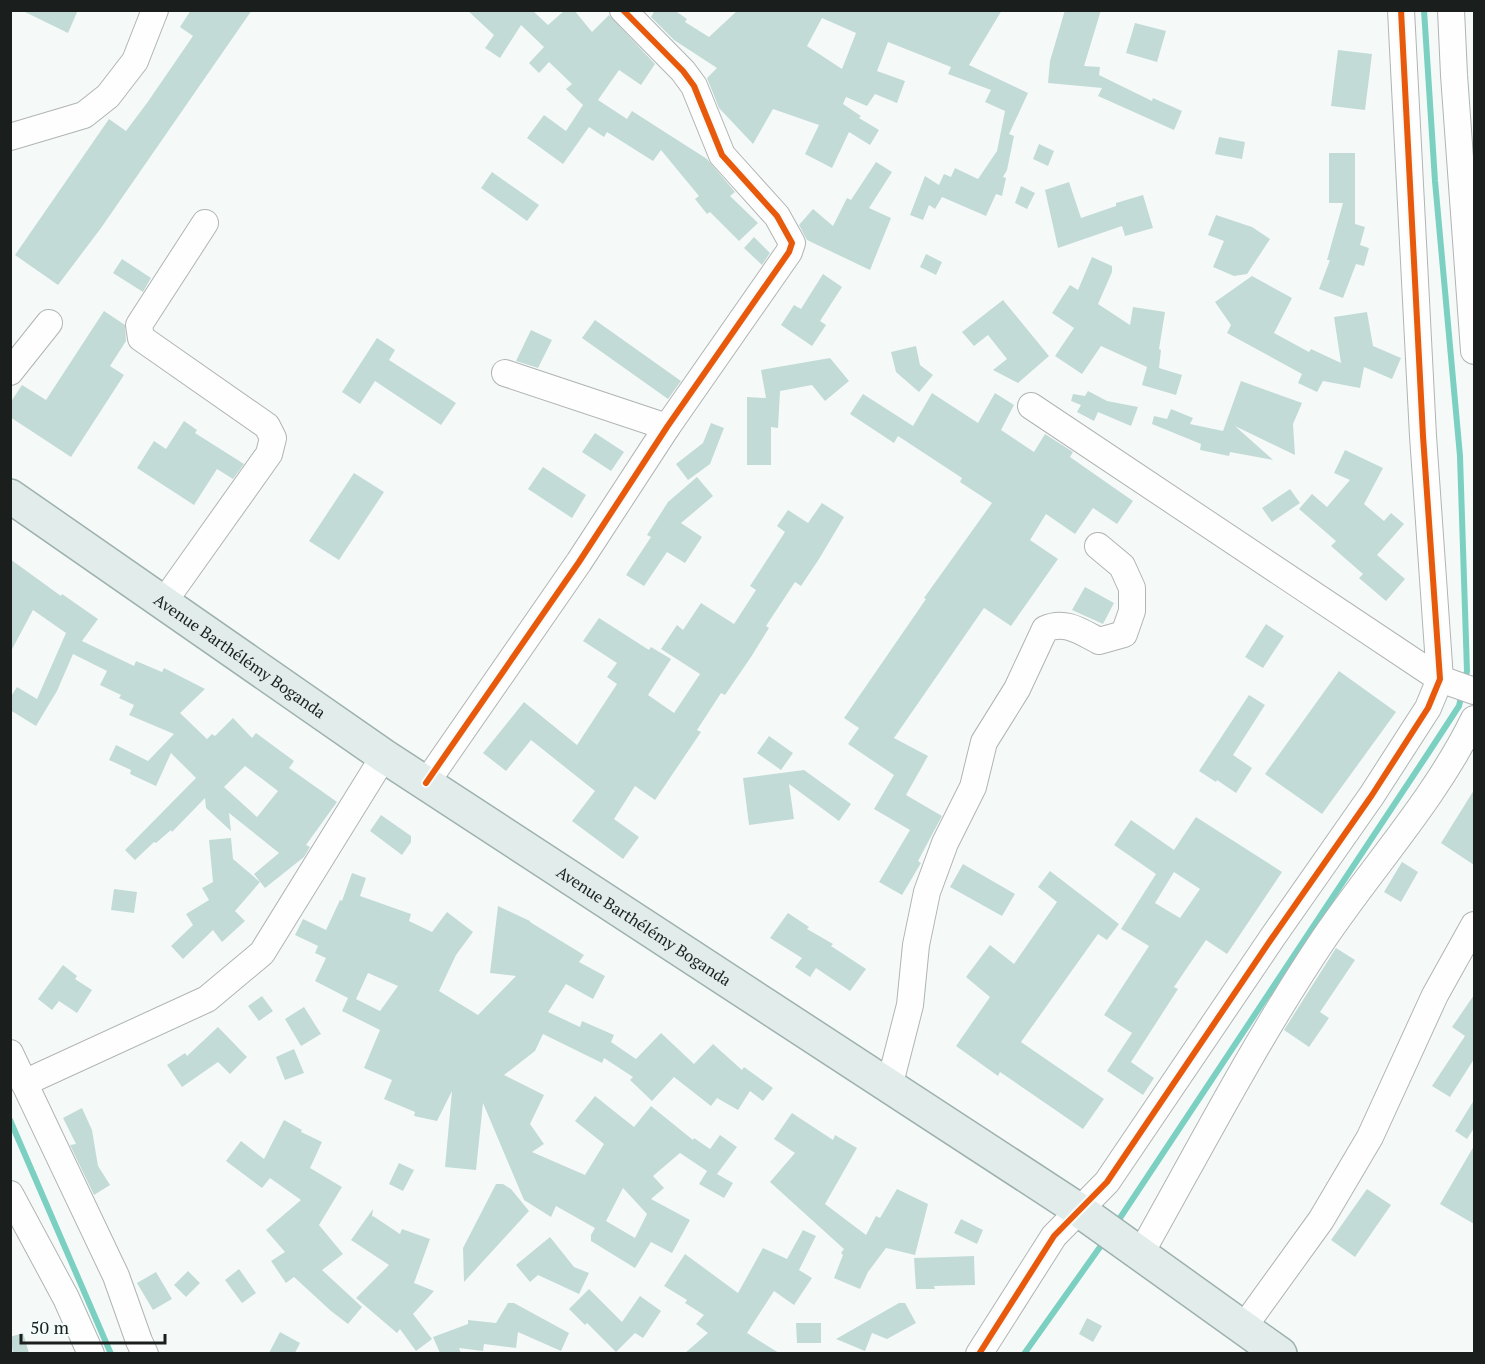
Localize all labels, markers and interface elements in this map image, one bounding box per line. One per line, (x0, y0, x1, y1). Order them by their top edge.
street label: Avenue Barthélémy Boganda (150, 589, 330, 723)
street label: Avenue Barthélémy Boganda (552, 861, 735, 991)
scale bar (21, 1307, 165, 1345)
text: 50 m (30, 1315, 70, 1339)

